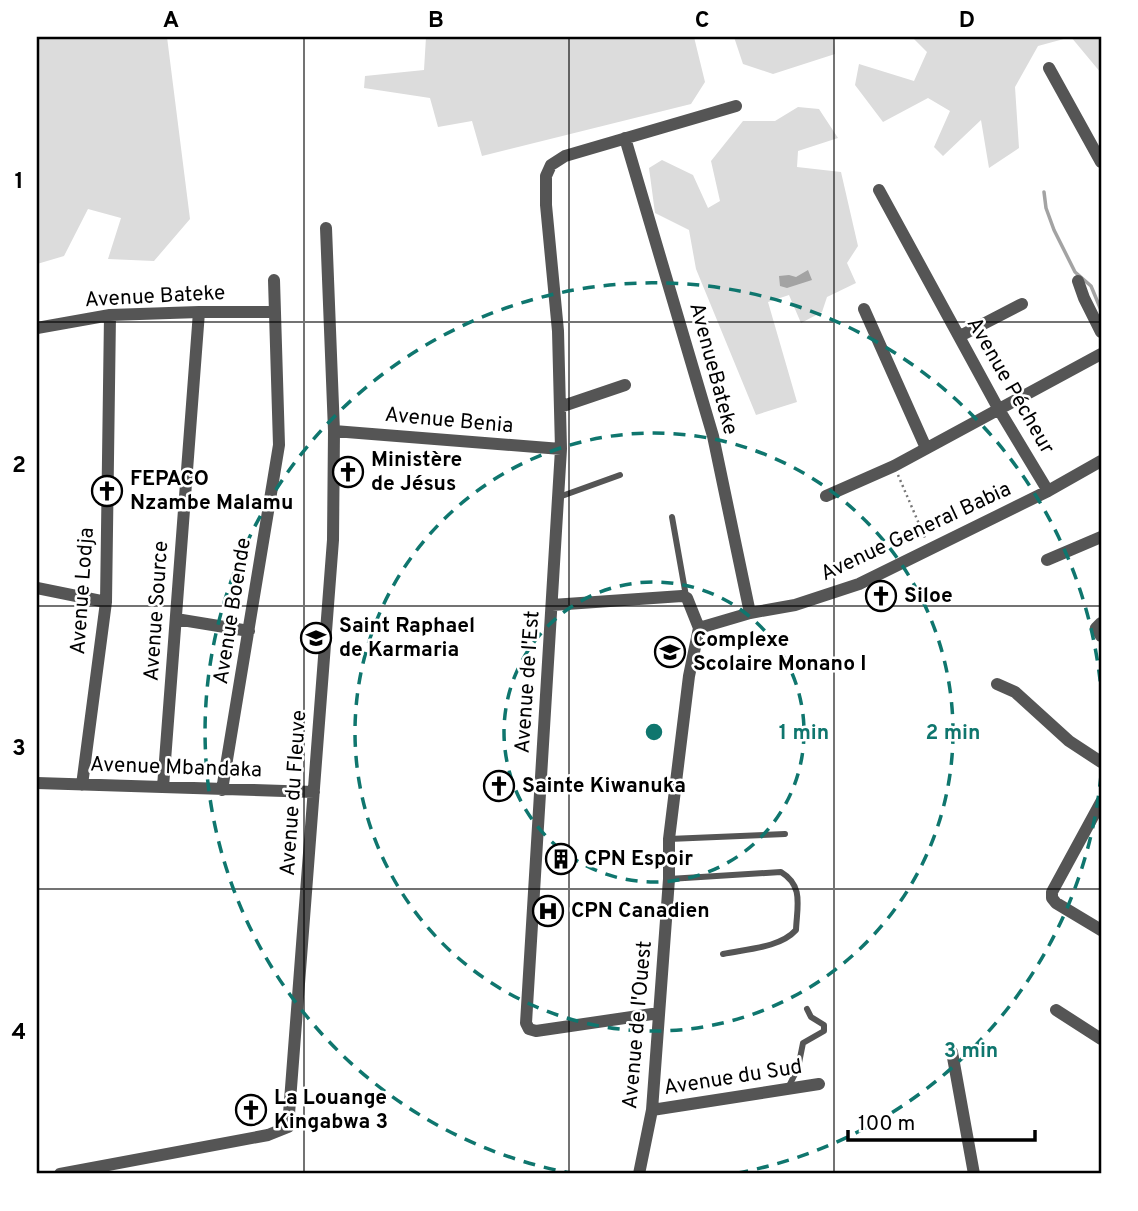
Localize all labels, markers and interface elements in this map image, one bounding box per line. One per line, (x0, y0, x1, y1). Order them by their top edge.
text: A (163, 7, 179, 36)
text: B (428, 7, 444, 36)
text: C (695, 7, 709, 36)
text: D (959, 7, 975, 36)
text: 1 (14, 168, 24, 197)
street label: Avenue Bateke (84, 280, 226, 314)
street label: AvenueBateke (682, 300, 744, 438)
street label: Avenue Pécheur (960, 313, 1060, 459)
street label: Avenue Benia (384, 402, 514, 440)
place label: Ministère de Jésus (371, 447, 462, 498)
text: 2 (12, 452, 26, 481)
church icon: Ministère de Jésus (331, 455, 365, 489)
place label: FEPACO Nzambe Malamu (130, 466, 293, 517)
church icon: FEPACO Nzambe Malamu (90, 474, 124, 508)
street label: Avenue General Babia (816, 476, 1016, 588)
street label: Avenue Lodja (65, 526, 101, 656)
street label: Avenue Boende (208, 536, 258, 686)
street label: Avenue Source (139, 540, 175, 682)
church icon: Siloe (864, 579, 898, 613)
place label: Siloe (904, 583, 953, 610)
street label: Avenue de l'Est (510, 610, 546, 754)
place label: Saint Raphael de Karmaria (339, 613, 475, 664)
school or university icon: Saint Raphael de Karmaria (299, 621, 333, 655)
place label: Complexe Scolaire Monano I (693, 627, 867, 678)
school or university icon: Complexe Scolaire Monano I (653, 635, 687, 669)
street label: Avenue du Fleuve (275, 709, 313, 877)
centre of rings (642, 720, 666, 744)
text: 1 min (779, 720, 829, 747)
text: 2 min (926, 720, 980, 747)
text: 3 (12, 735, 26, 764)
street label: Avenue Mbandaka (90, 752, 262, 784)
church icon: Sainte Kiwanuka (482, 769, 516, 803)
place label: Sainte Kiwanuka (522, 773, 686, 800)
building icon: CPN Espoir (544, 842, 578, 876)
place label: CPN Espoir (584, 846, 693, 873)
hospital icon: CPN Canadien (531, 894, 565, 928)
place label: CPN Canadien (571, 898, 710, 925)
street label: Avenue de l'Ouest (617, 940, 659, 1110)
text: 4 (12, 1019, 26, 1048)
text: 3 min (944, 1038, 998, 1065)
street label: Avenue du Sud (662, 1054, 804, 1102)
place label: La Louange Kingabwa 3 (274, 1085, 388, 1136)
church icon: La Louange Kingabwa 3 (234, 1093, 268, 1127)
scale bar (848, 1099, 1035, 1143)
text: 100 m (858, 1111, 915, 1138)

